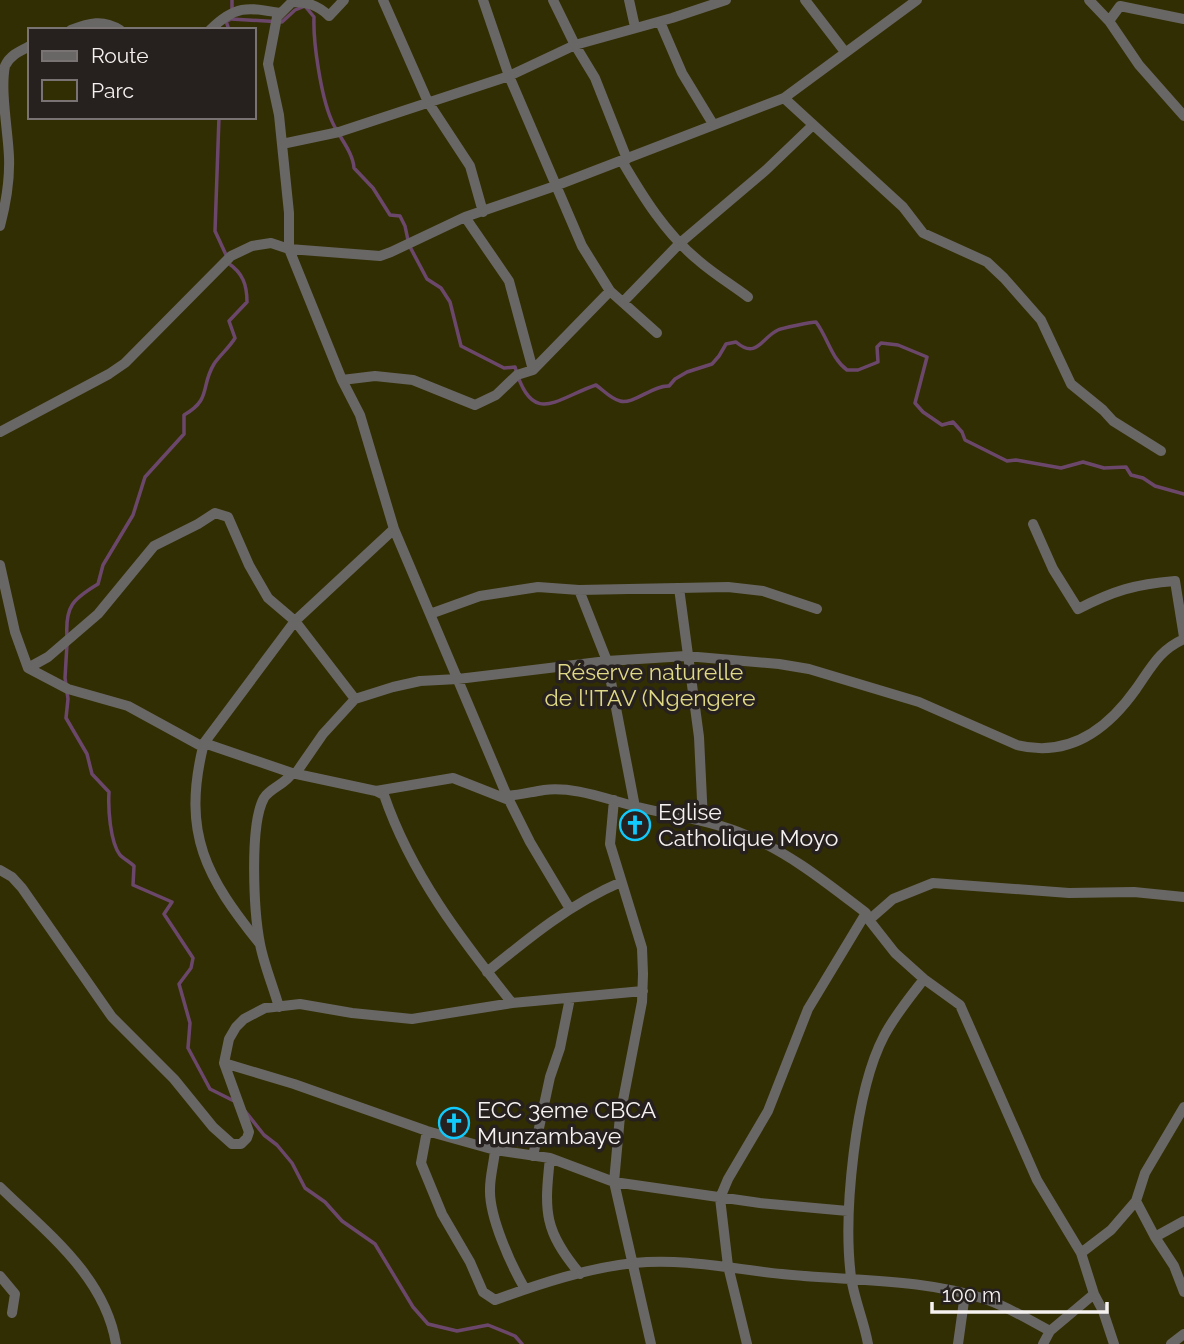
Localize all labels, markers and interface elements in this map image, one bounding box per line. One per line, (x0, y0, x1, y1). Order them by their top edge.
legend (28, 28, 256, 119)
text: Route (91, 43, 149, 68)
text: Parc (91, 78, 134, 103)
park label: Réserve naturelle de l'ITAV (Ngengere (544, 658, 756, 711)
place label: Eglise Catholique Moyo (658, 798, 838, 851)
church icon: Eglise Catholique Moyo (618, 808, 652, 842)
place label: ECC 3eme CBCA Munzambaye (477, 1096, 657, 1149)
church icon: ECC 3eme CBCA Munzambaye (437, 1106, 471, 1140)
scale bar (932, 1270, 1107, 1314)
text: 100 m (942, 1282, 1001, 1307)

